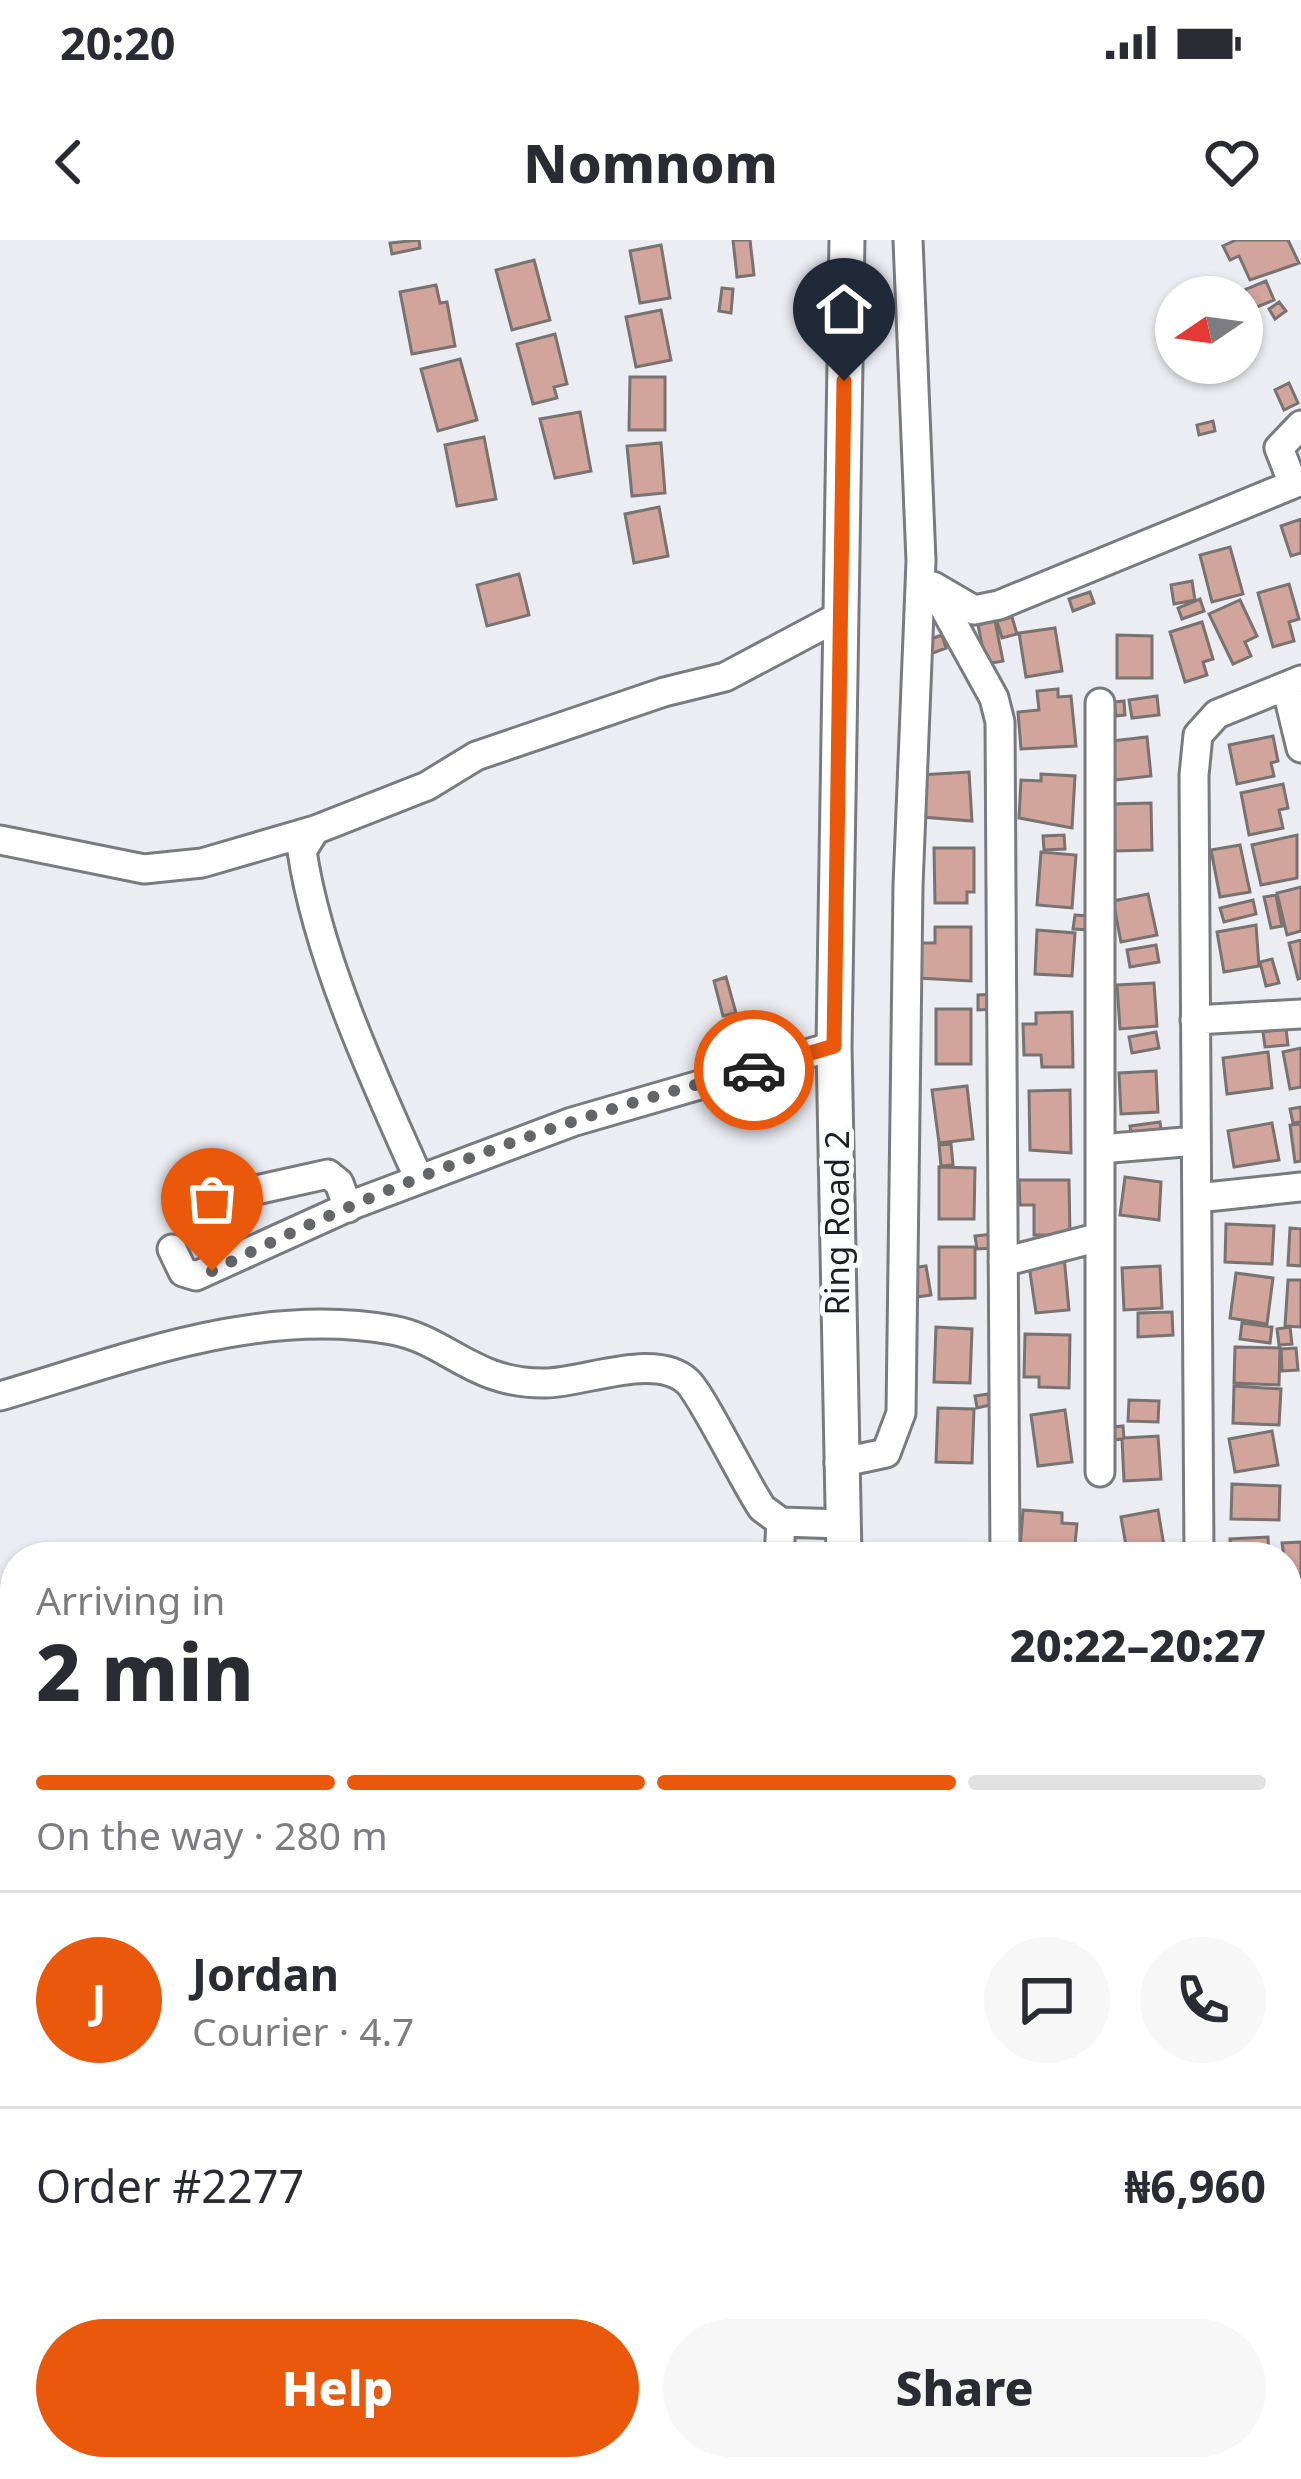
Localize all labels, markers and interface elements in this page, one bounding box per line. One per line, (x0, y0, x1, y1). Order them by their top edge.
text: 20:20 (60, 12, 176, 73)
text: Nomnom (523, 125, 778, 199)
icon: back (36, 129, 102, 195)
icon: heart (1199, 129, 1265, 195)
pin (793, 258, 895, 381)
icon: home (811, 276, 877, 342)
north arrow (1155, 276, 1263, 384)
map controls (1155, 276, 1263, 384)
courier (694, 1010, 814, 1130)
icon: car (721, 1037, 787, 1103)
street label: Ring Road 2 (814, 1130, 859, 1316)
pin (161, 1148, 263, 1271)
icon: bag (179, 1166, 245, 1232)
text: Arriving in (36, 1573, 225, 1626)
text: 20:22–20:27 (1010, 1614, 1266, 1675)
text: 2 min (36, 1618, 254, 1724)
text: On the way · 280 m (36, 1808, 388, 1861)
button: chat (984, 1937, 1110, 2063)
button: phone (1140, 1937, 1266, 2063)
text: Jordan (192, 1943, 339, 2004)
text: J (92, 1969, 106, 2030)
text: Courier · 4.7 (192, 2004, 414, 2057)
text: Order #2277 (36, 2155, 304, 2216)
text: ₦6,960 (1124, 2155, 1266, 2216)
button: Help (36, 2319, 639, 2457)
button: Share (663, 2319, 1266, 2457)

